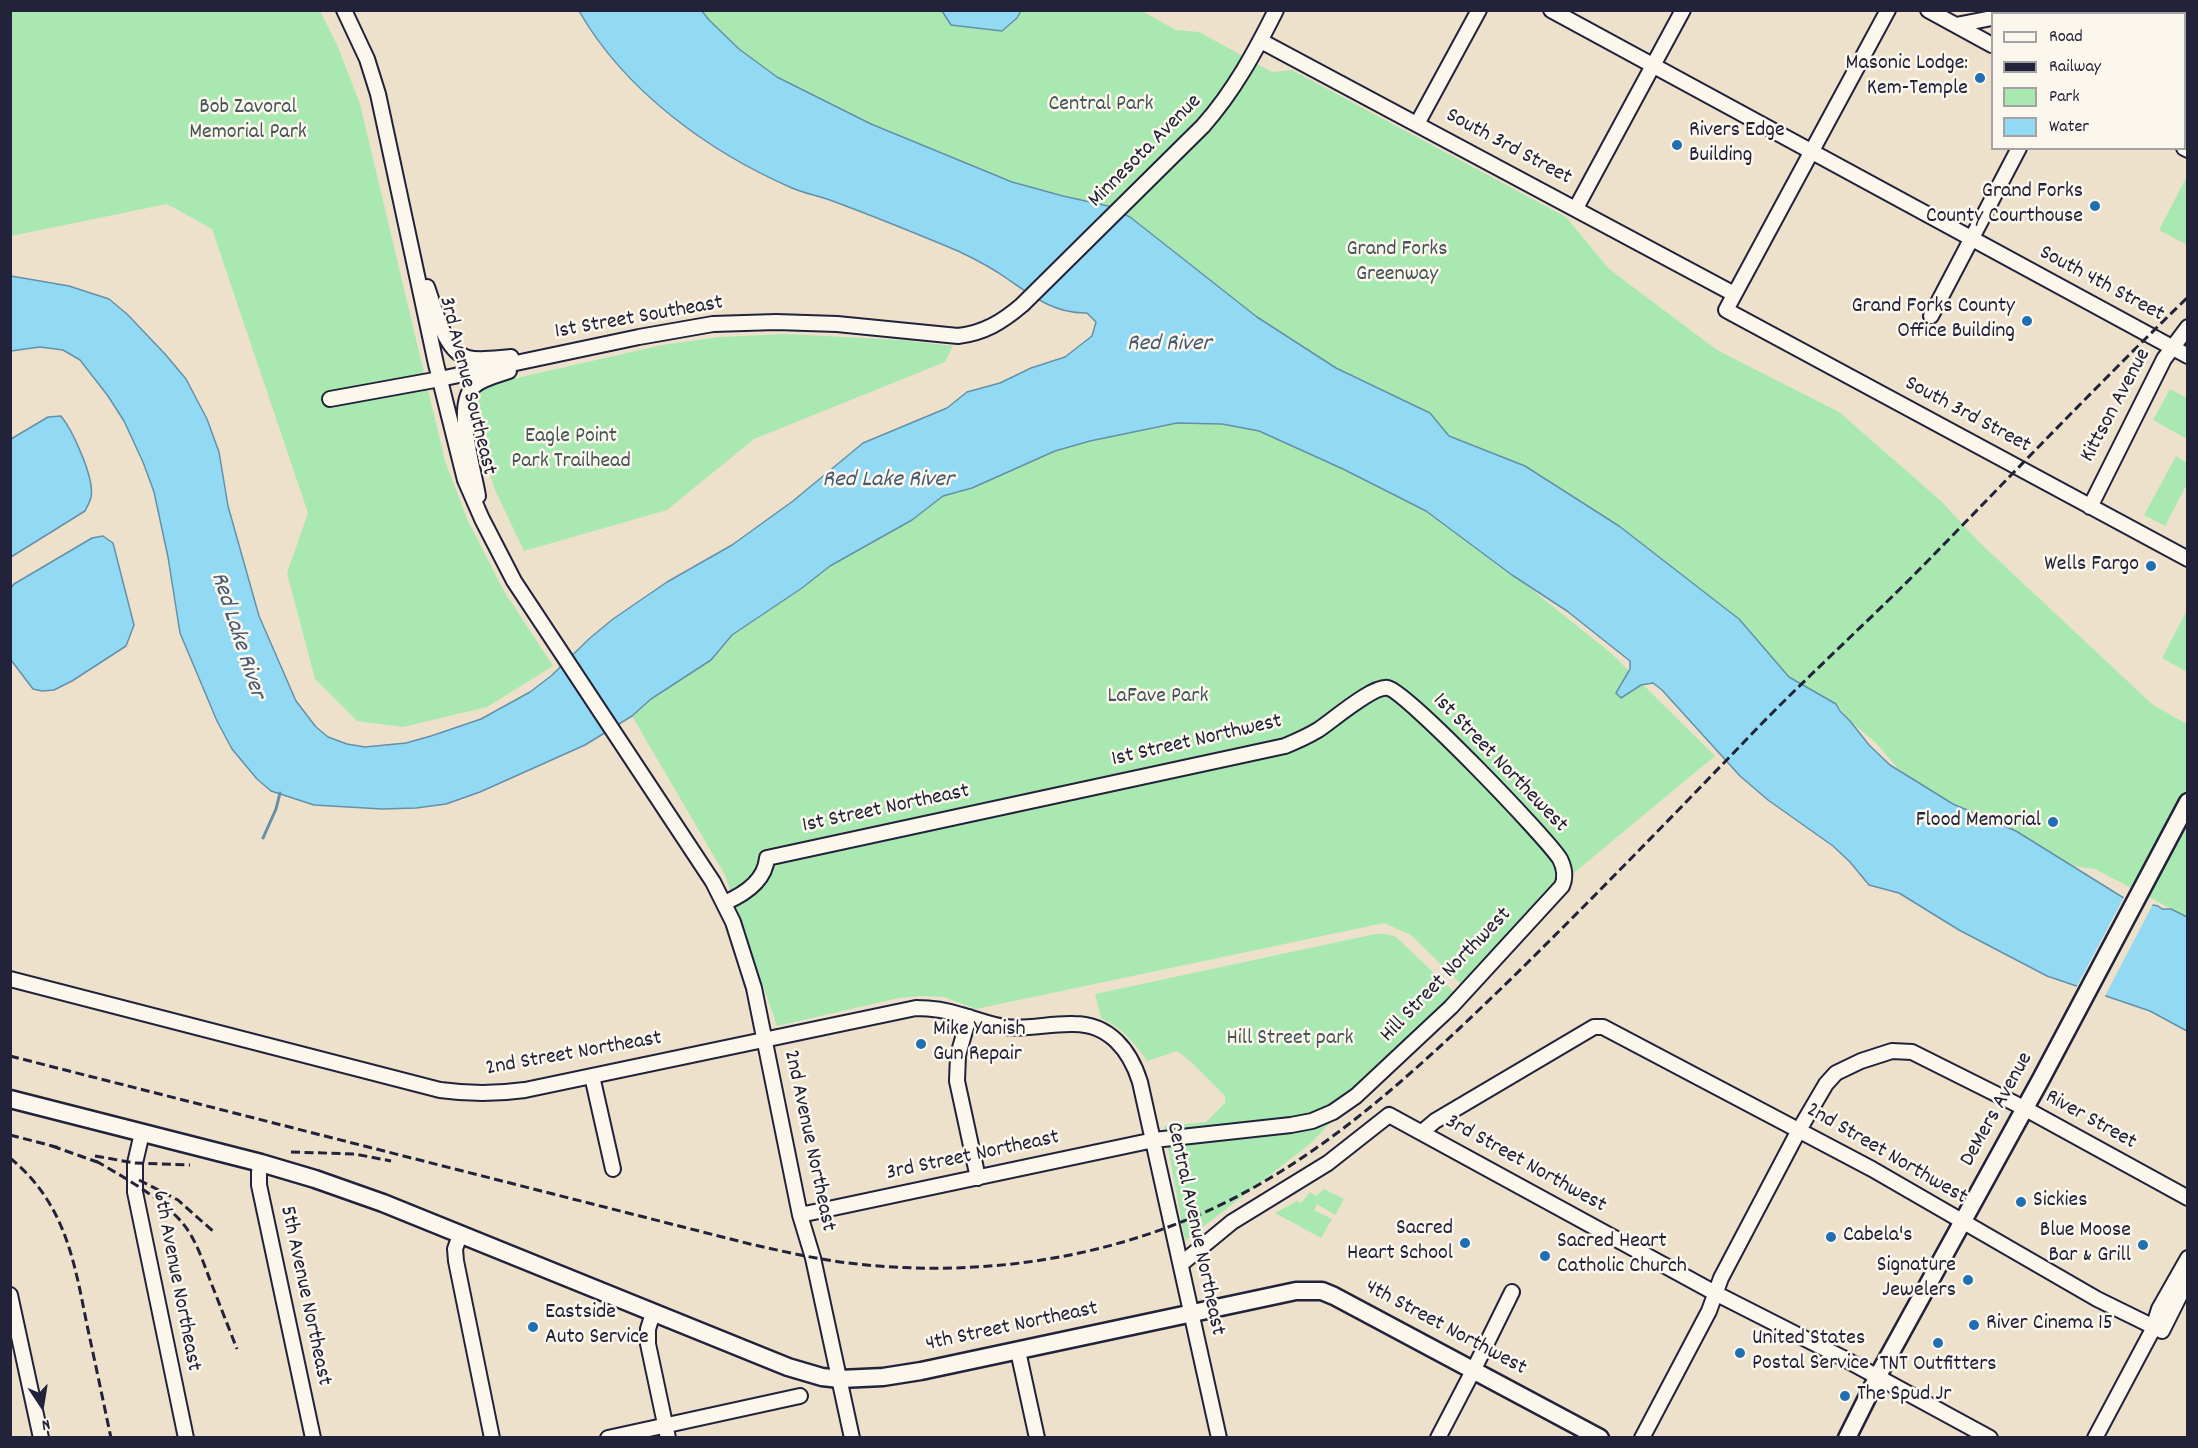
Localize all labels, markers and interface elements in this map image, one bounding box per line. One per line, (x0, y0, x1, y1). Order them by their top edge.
legend (1991, 12, 2186, 150)
text: Road (2049, 25, 2083, 50)
place label: Masonic Lodge: Kem-Temple (1846, 52, 1968, 104)
text: Railway (2049, 55, 2101, 80)
marker: Masonic Lodge: Kem-Temple (1973, 71, 1987, 85)
text: Park (2049, 85, 2080, 110)
street label: Minnesota Avenue (1084, 90, 1208, 214)
park label: Central Park (1048, 93, 1154, 119)
park label: Bob Zavoral Memorial Park (189, 96, 307, 148)
street label: South 3rd Street (1440, 104, 1576, 192)
text: Water (2049, 115, 2089, 140)
place label: Rivers Edge Building (1689, 119, 1785, 170)
marker: Rivers Edge Building (1670, 138, 1684, 152)
place label: Grand Forks County Courthouse (1926, 180, 2083, 231)
marker: Grand Forks County Courthouse (2088, 199, 2102, 213)
park label: Grand Forks Greenway (1346, 238, 1448, 290)
street label: South 4th Street (2034, 241, 2168, 329)
street label: 1st Street Southeast (553, 291, 725, 347)
street label: 3rd Avenue Southeast (431, 294, 501, 478)
place label: Grand Forks County Office Building (1851, 295, 2015, 346)
marker: Grand Forks County Office Building (2020, 314, 2034, 328)
water label: Red River (1127, 332, 1211, 360)
street label: Kittson Avenue (2076, 345, 2158, 467)
street label: South 3rd Street (1899, 372, 2035, 460)
park label: Eagle Point Park Trailhead (511, 425, 631, 476)
water label: Red Lake River (822, 468, 954, 496)
place label: Wells Fargo (2044, 553, 2139, 579)
marker: Wells Fargo (2144, 559, 2158, 573)
water label: Red Lake River (202, 569, 270, 703)
park label: LaFave Park (1108, 685, 1208, 711)
street label: 1st Street Northewest (1426, 689, 1572, 839)
street label: 1st Street Northwest (1109, 710, 1285, 774)
street label: 1st Street Northeast (800, 779, 972, 841)
place label: Flood Memorial (1916, 809, 2041, 835)
marker: Flood Memorial (2046, 815, 2060, 829)
street label: Hill Street Northwest (1376, 903, 1518, 1049)
place label: Mike Yanish Gun Repair (933, 1018, 1026, 1070)
street label: 2nd Street Northeast (484, 1027, 664, 1083)
park label: Hill Street park (1227, 1027, 1353, 1053)
marker: Mike Yanish Gun Repair (914, 1037, 928, 1051)
street label: 2nd Avenue Northeast (776, 1048, 840, 1234)
street label: DeMers Avenue (1956, 1048, 2040, 1172)
street label: River Street (2040, 1085, 2140, 1157)
street label: 2nd Street Northwest (1801, 1098, 1971, 1212)
street label: 3rd Street Northwest (1440, 1110, 1610, 1220)
street label: Central Avenue Northeast (1159, 1120, 1229, 1338)
street label: 3rd Street Northeast (884, 1126, 1062, 1188)
street label: 6th Avenue Northeast (145, 1188, 205, 1374)
place label: Sickies (2033, 1189, 2088, 1215)
marker: Sickies (2014, 1195, 2028, 1209)
street label: 5th Avenue Northeast (272, 1204, 336, 1388)
place label: Sacred Heart School (1347, 1217, 1453, 1268)
place label: Blue Moose Bar & Grill (2040, 1219, 2131, 1270)
place label: Cabela's (1843, 1224, 1913, 1250)
place label: Sacred Heart Catholic Church (1557, 1230, 1687, 1282)
marker: Cabela's (1824, 1230, 1838, 1244)
marker: Sacred Heart School (1458, 1236, 1472, 1250)
marker: Blue Moose Bar & Grill (2136, 1238, 2150, 1252)
marker: Sacred Heart Catholic Church (1538, 1249, 1552, 1263)
place label: Signature Jewelers (1877, 1254, 1956, 1306)
marker: Signature Jewelers (1961, 1273, 1975, 1287)
street label: 4th Street Northwest (1360, 1275, 1530, 1383)
street label: 4th Street Northeast (924, 1297, 1100, 1359)
place label: Eastside Auto Service (545, 1301, 649, 1352)
place label: River Cinema 15 (1986, 1312, 2113, 1338)
marker: River Cinema 15 (1967, 1318, 1981, 1332)
marker: Eastside Auto Service (526, 1320, 540, 1334)
place label: United States Postal Service (1752, 1327, 1869, 1378)
marker: TNT Outfitters (1931, 1336, 1945, 1350)
marker: United States Postal Service (1733, 1346, 1747, 1360)
place label: TNT Outfitters (1879, 1353, 1997, 1379)
north arrow (12, 1376, 72, 1436)
place label: The Spud Jr (1857, 1383, 1951, 1409)
marker: The Spud Jr (1838, 1389, 1852, 1403)
text: N (40, 1412, 52, 1436)

